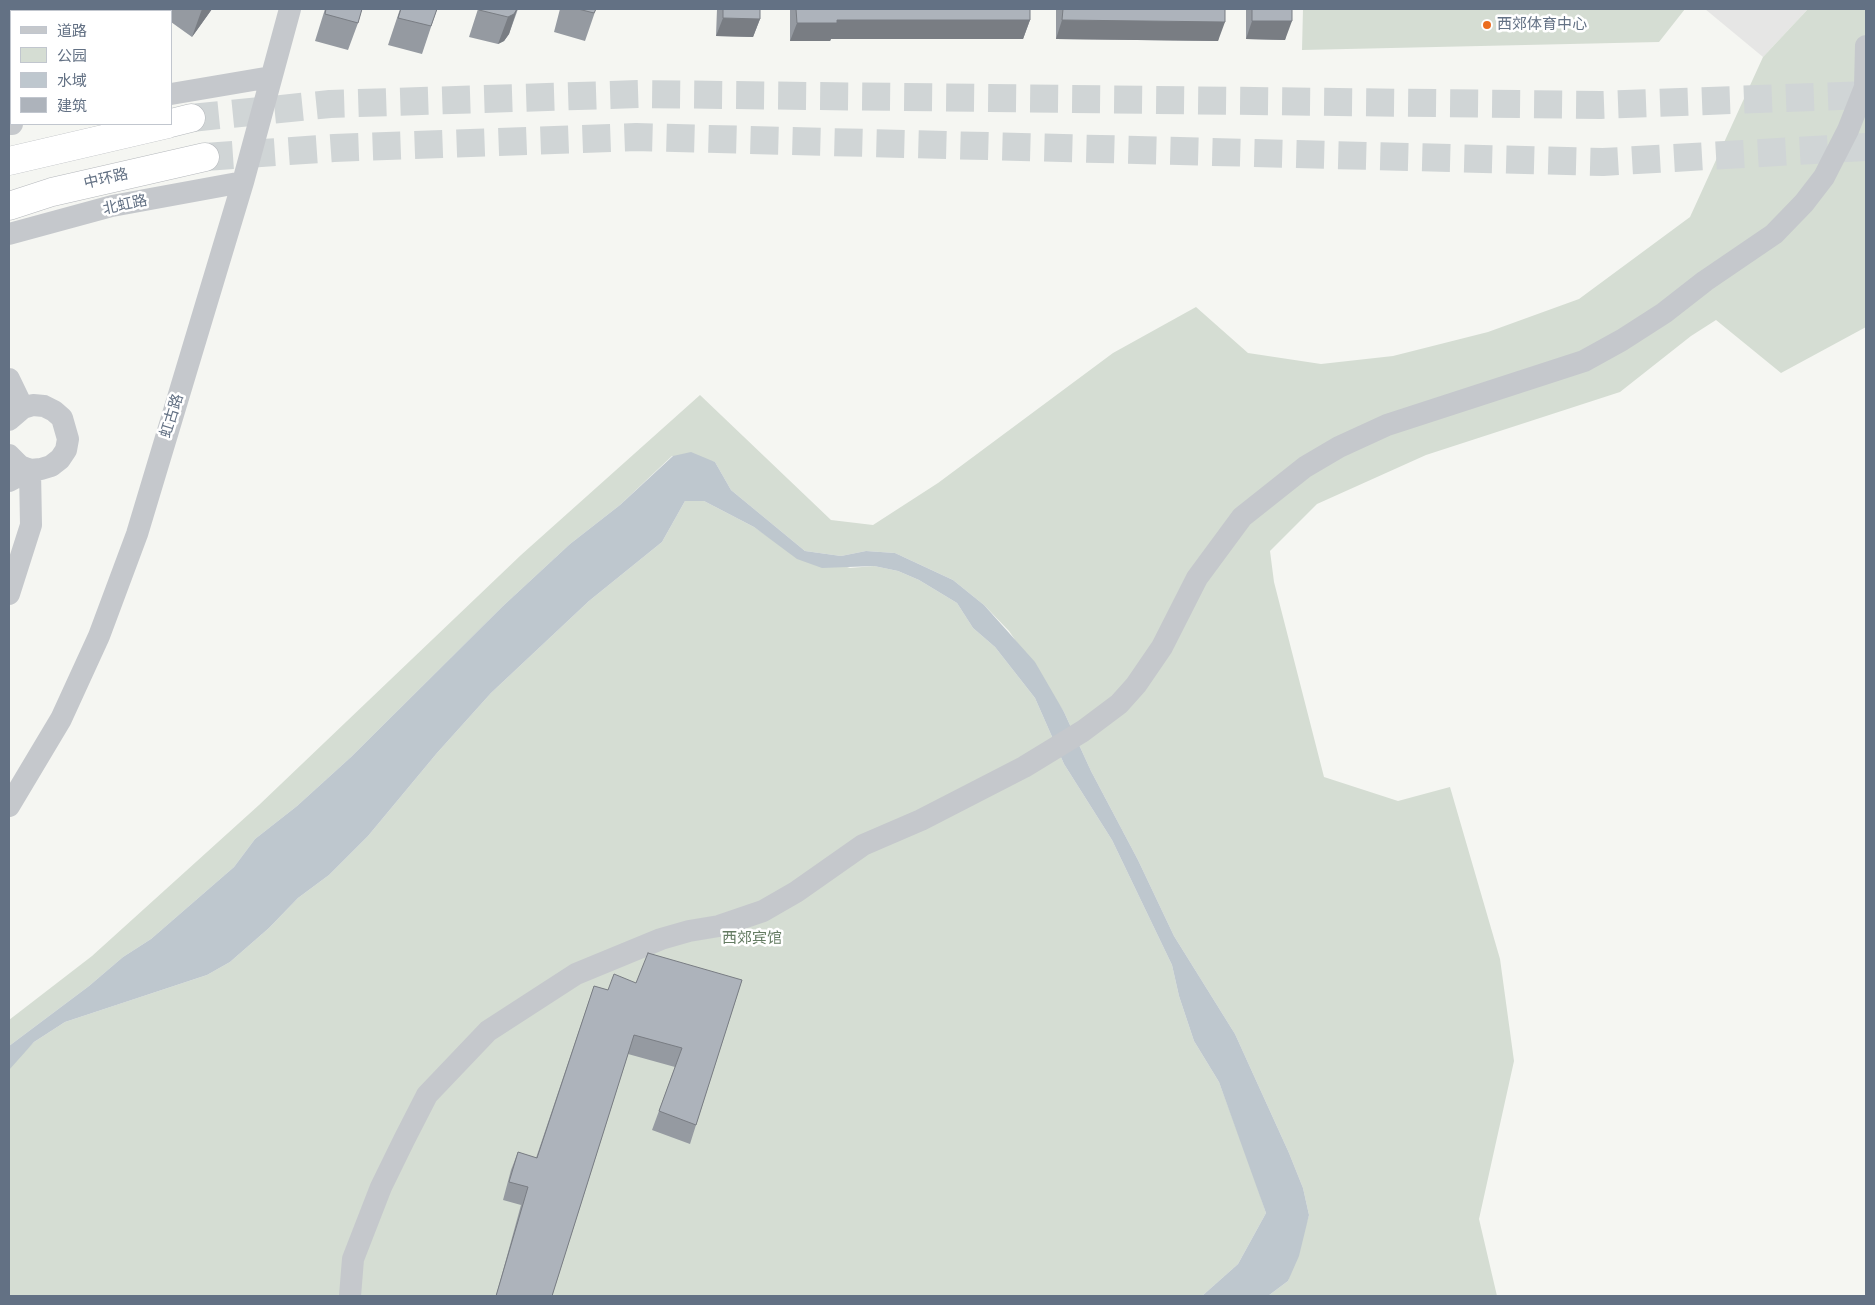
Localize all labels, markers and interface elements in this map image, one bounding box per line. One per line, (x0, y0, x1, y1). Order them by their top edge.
legend (10, 10, 172, 125)
place label: 西郊体育中心 (1497, 16, 1587, 34)
marker: 西郊体育中心 (1481, 19, 1493, 31)
text: 道路 (57, 22, 87, 40)
text: 公园 (57, 47, 87, 65)
text: 水域 (57, 72, 87, 90)
text: 建筑 (57, 97, 87, 115)
street label: 中环路 (82, 165, 130, 193)
street label: 北虹路 (101, 192, 149, 218)
street label: 虹古路 (157, 392, 187, 440)
park label: 西郊宾馆 (722, 930, 782, 948)

